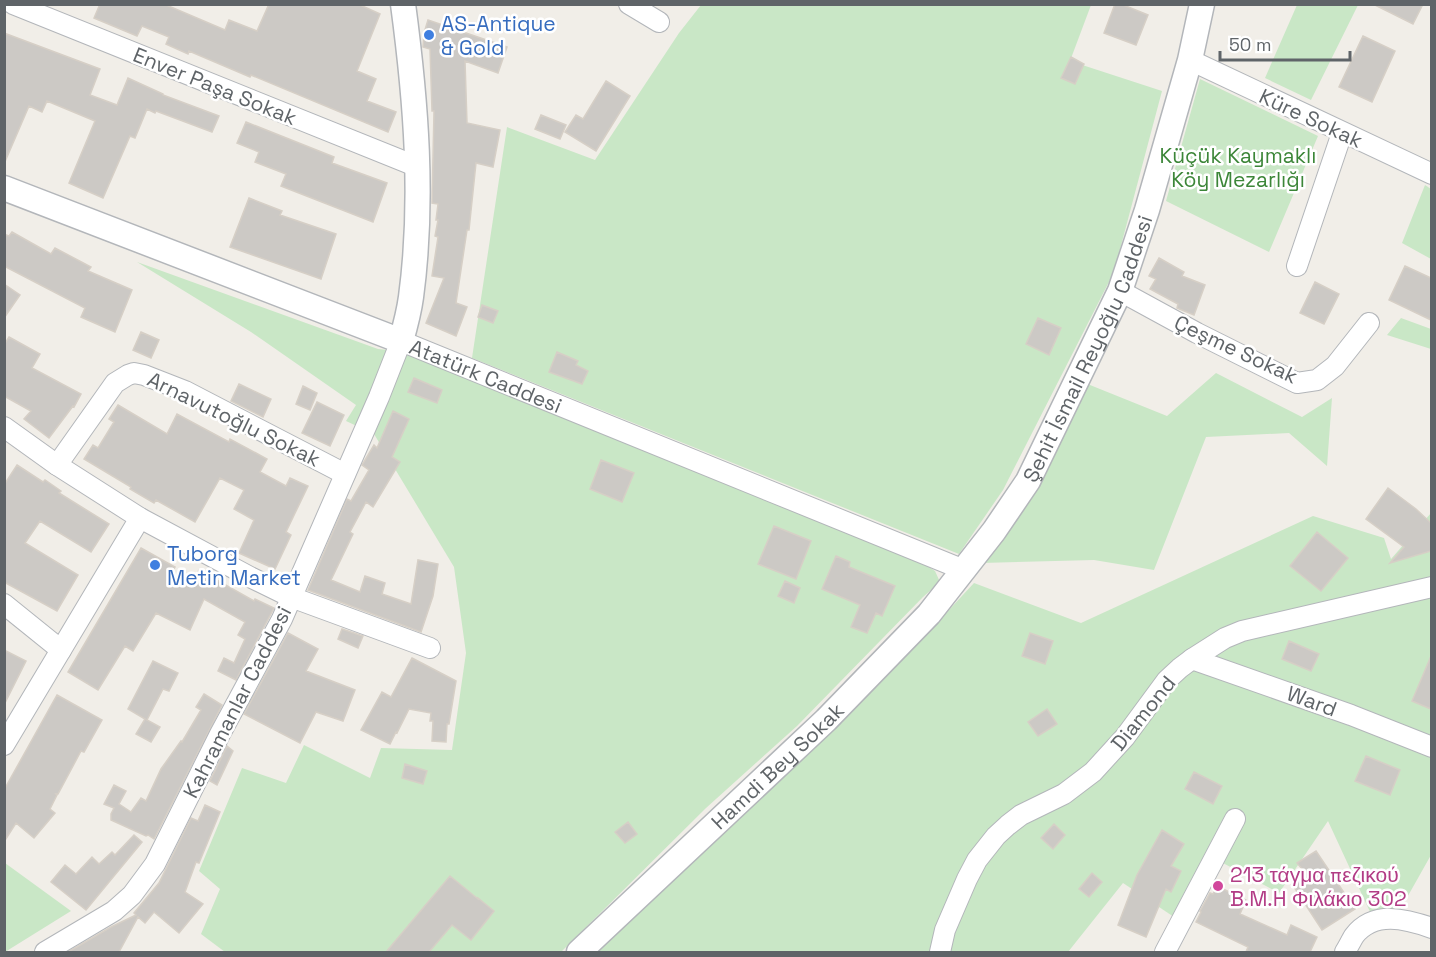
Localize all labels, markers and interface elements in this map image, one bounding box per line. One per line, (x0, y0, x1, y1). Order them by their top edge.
place label: AS-Antique & Gold (441, 10, 556, 61)
scale bar (1220, 24, 1350, 62)
marker: AS-Antique & Gold (422, 28, 436, 42)
text: 50 m (1229, 33, 1271, 56)
street label: Enver Paşa Sokak (129, 41, 301, 131)
street label: Küre Sokak (1255, 82, 1367, 154)
park label: Küçük Kaymaklı Köy Mezarlığı (1160, 142, 1316, 193)
street label: Şehit İsmail Reyoğlu Caddesi (1016, 211, 1158, 486)
street label: Çeşme Sokak (1170, 309, 1302, 389)
street label: Atatürk Caddesi (406, 332, 566, 419)
street label: Arnavutoğlu Sokak (143, 365, 325, 473)
place label: Tuborg Metin Market (167, 540, 301, 591)
marker: Tuborg Metin Market (148, 558, 162, 572)
street label: Kahramanlar Caddesi (177, 601, 297, 803)
street label: Diamond (1105, 670, 1181, 756)
street label: Ward (1283, 680, 1341, 722)
street label: Hamdi Bey Sokak (705, 697, 849, 835)
place label: 213 τάγμα πεζικού B.M.H Φιλάκιο 302 (1230, 861, 1407, 912)
marker: 213 τάγμα πεζικού B.M.H Φιλάκιο 302 (1211, 879, 1225, 893)

